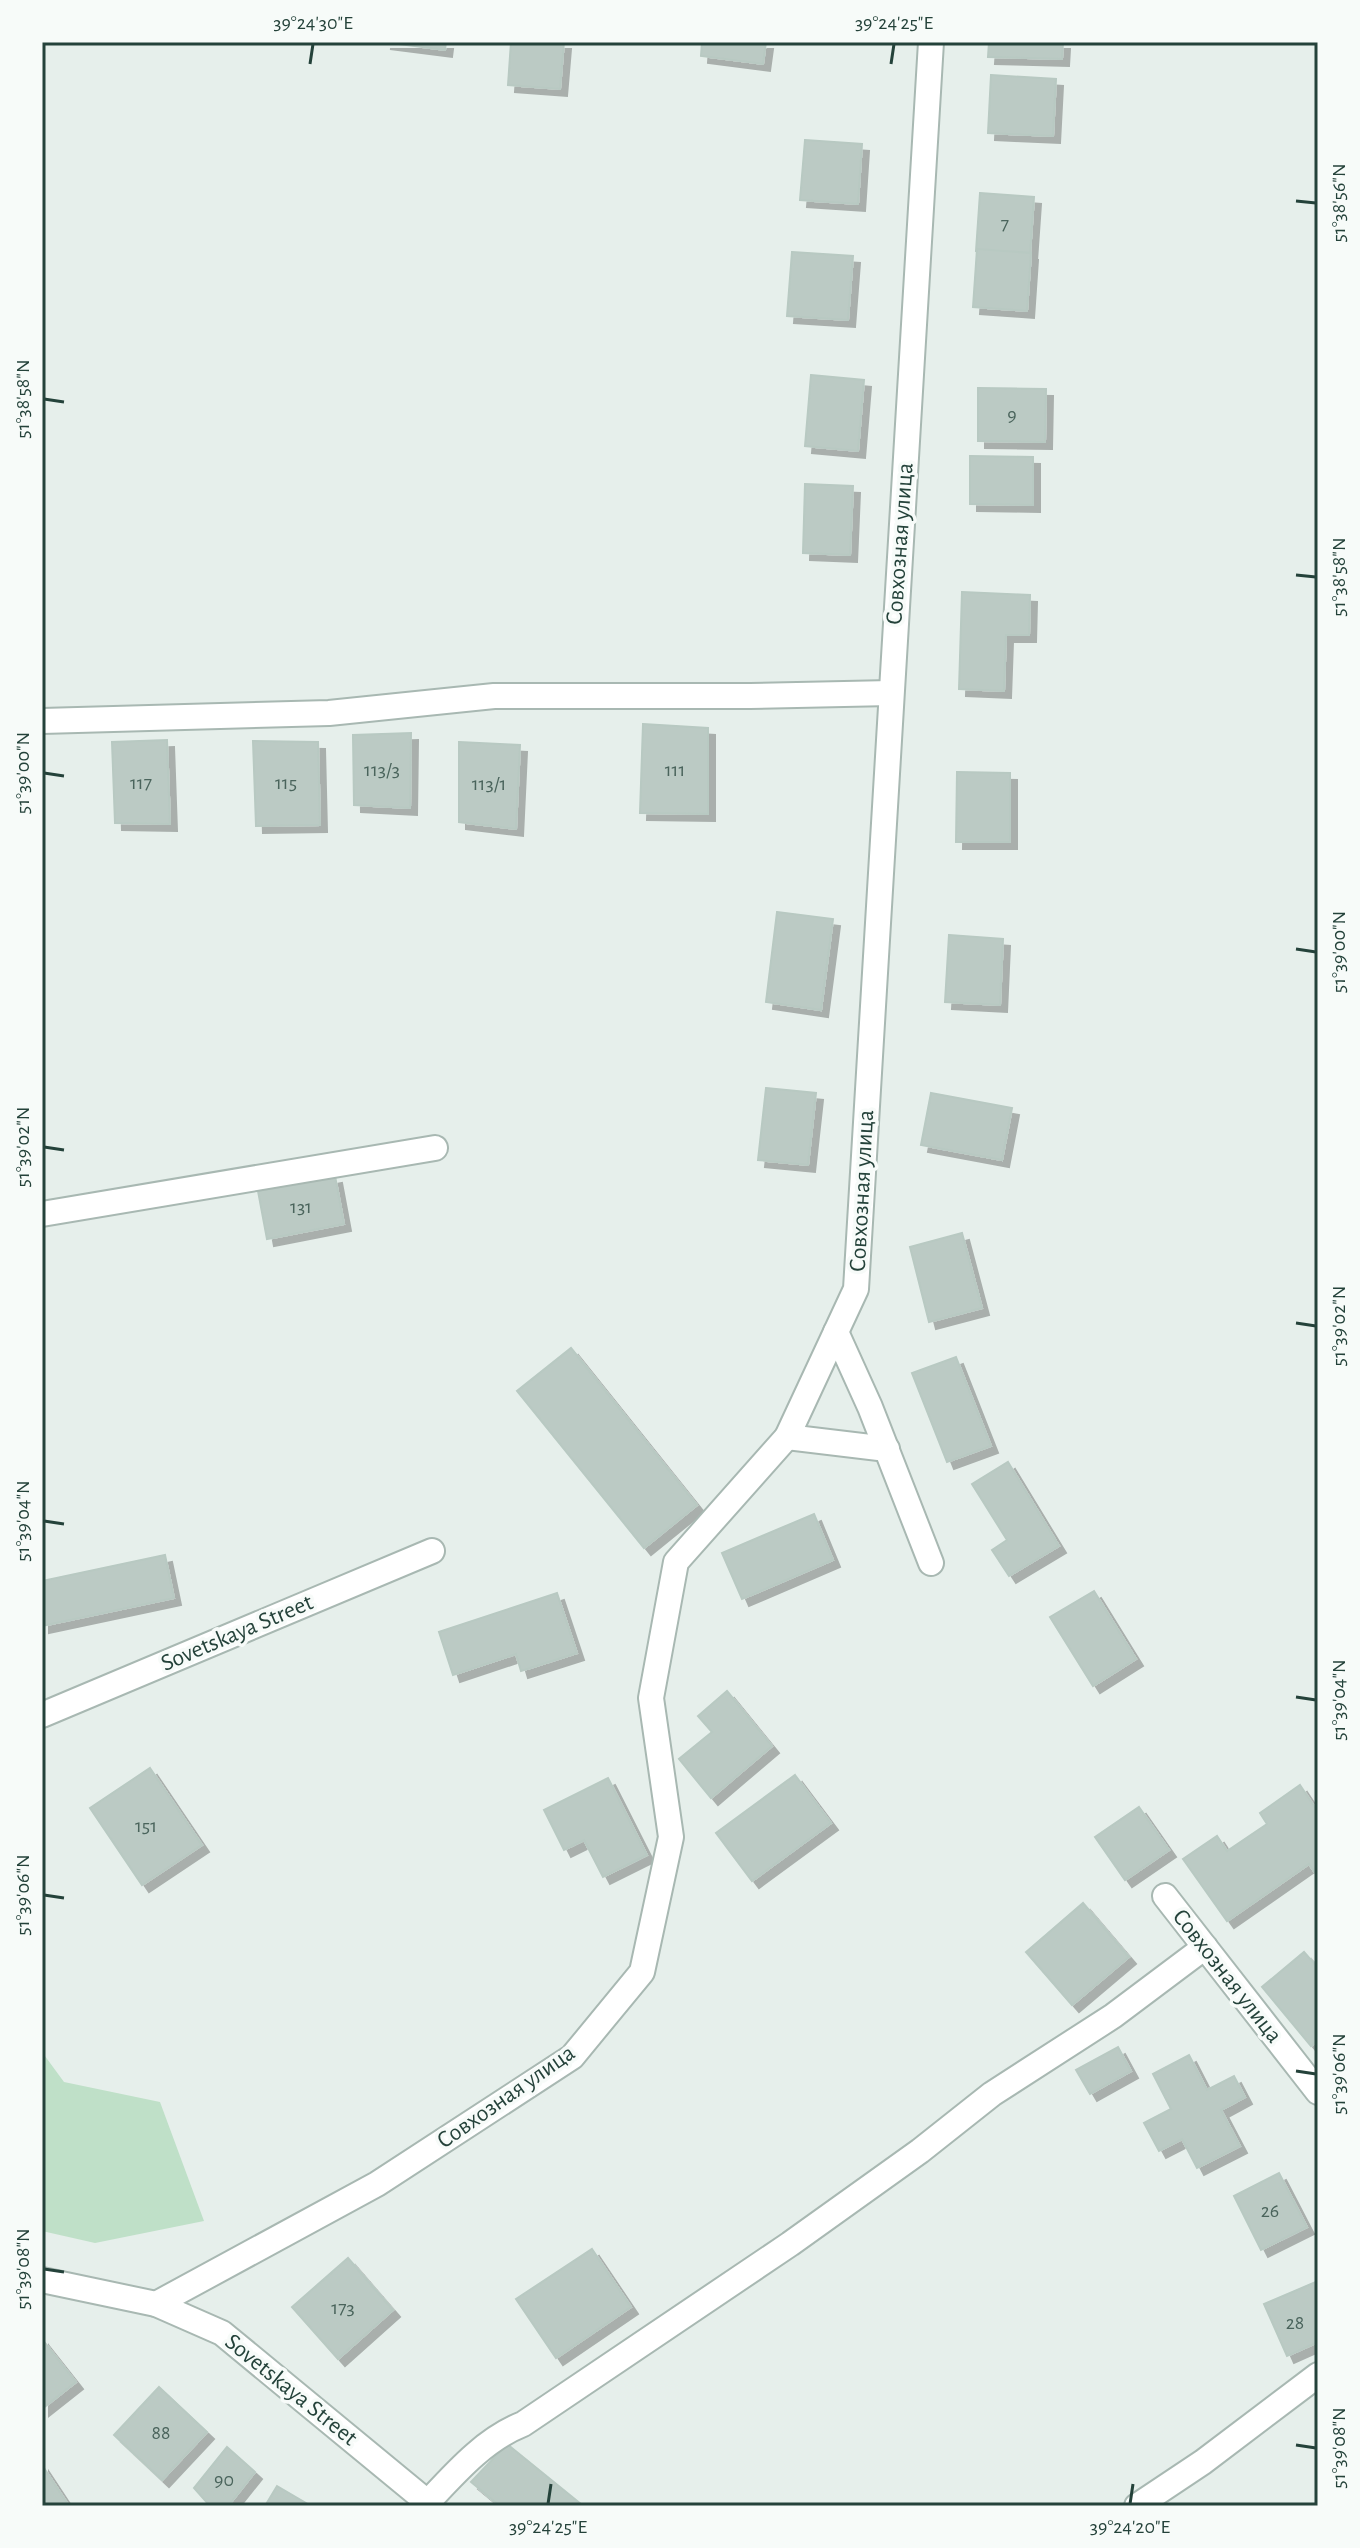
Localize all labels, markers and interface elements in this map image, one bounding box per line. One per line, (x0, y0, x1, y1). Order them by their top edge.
text: 39°24'30"E (273, 13, 353, 33)
text: 39°24'25"E (855, 13, 933, 33)
text: 51°38'56"N (1329, 163, 1349, 243)
house number: 7 (1001, 214, 1009, 234)
text: 51°38'58"N (13, 359, 33, 439)
house number: 9 (1007, 405, 1017, 425)
street label: Совхозная улица (882, 462, 918, 626)
text: 51°38'58"N (1329, 537, 1349, 617)
text: 51°39'00"N (13, 732, 33, 814)
house number: 113/3 (364, 760, 400, 780)
house number: 111 (665, 760, 685, 780)
house number: 117 (130, 773, 152, 793)
house number: 115 (275, 773, 297, 793)
house number: 113/1 (472, 774, 506, 794)
text: 51°39'00"N (1329, 911, 1349, 993)
text: 51°39'02"N (13, 1107, 33, 1187)
street label: Совхозная улица (846, 1109, 878, 1273)
house number: 131 (290, 1197, 312, 1217)
text: 51°39'02"N (1329, 1286, 1349, 1366)
text: 51°39'04"N (13, 1480, 33, 1562)
street label: Sovetskaya Street (158, 1590, 317, 1676)
text: 51°39'04"N (1329, 1659, 1349, 1741)
house number: 151 (135, 1816, 157, 1836)
text: 51°39'06"N (13, 1854, 33, 1936)
street label: Совхозная улица (1168, 1905, 1287, 2047)
text: 51°39'06"N (1329, 2033, 1349, 2115)
street label: Совхозная улица (433, 2041, 579, 2153)
house number: 26 (1261, 2201, 1279, 2221)
text: 51°39'08"N (13, 2228, 33, 2310)
house number: 173 (331, 2298, 355, 2318)
house number: 28 (1286, 2313, 1304, 2333)
street label: Sovetskaya Street (220, 2330, 362, 2451)
text: 51°39'08"N (1329, 2407, 1349, 2489)
house number: 88 (152, 2423, 170, 2443)
house number: 90 (214, 2470, 234, 2490)
text: 39°24'25"E (509, 2517, 587, 2537)
text: 39°24'20"E (1090, 2517, 1171, 2537)

